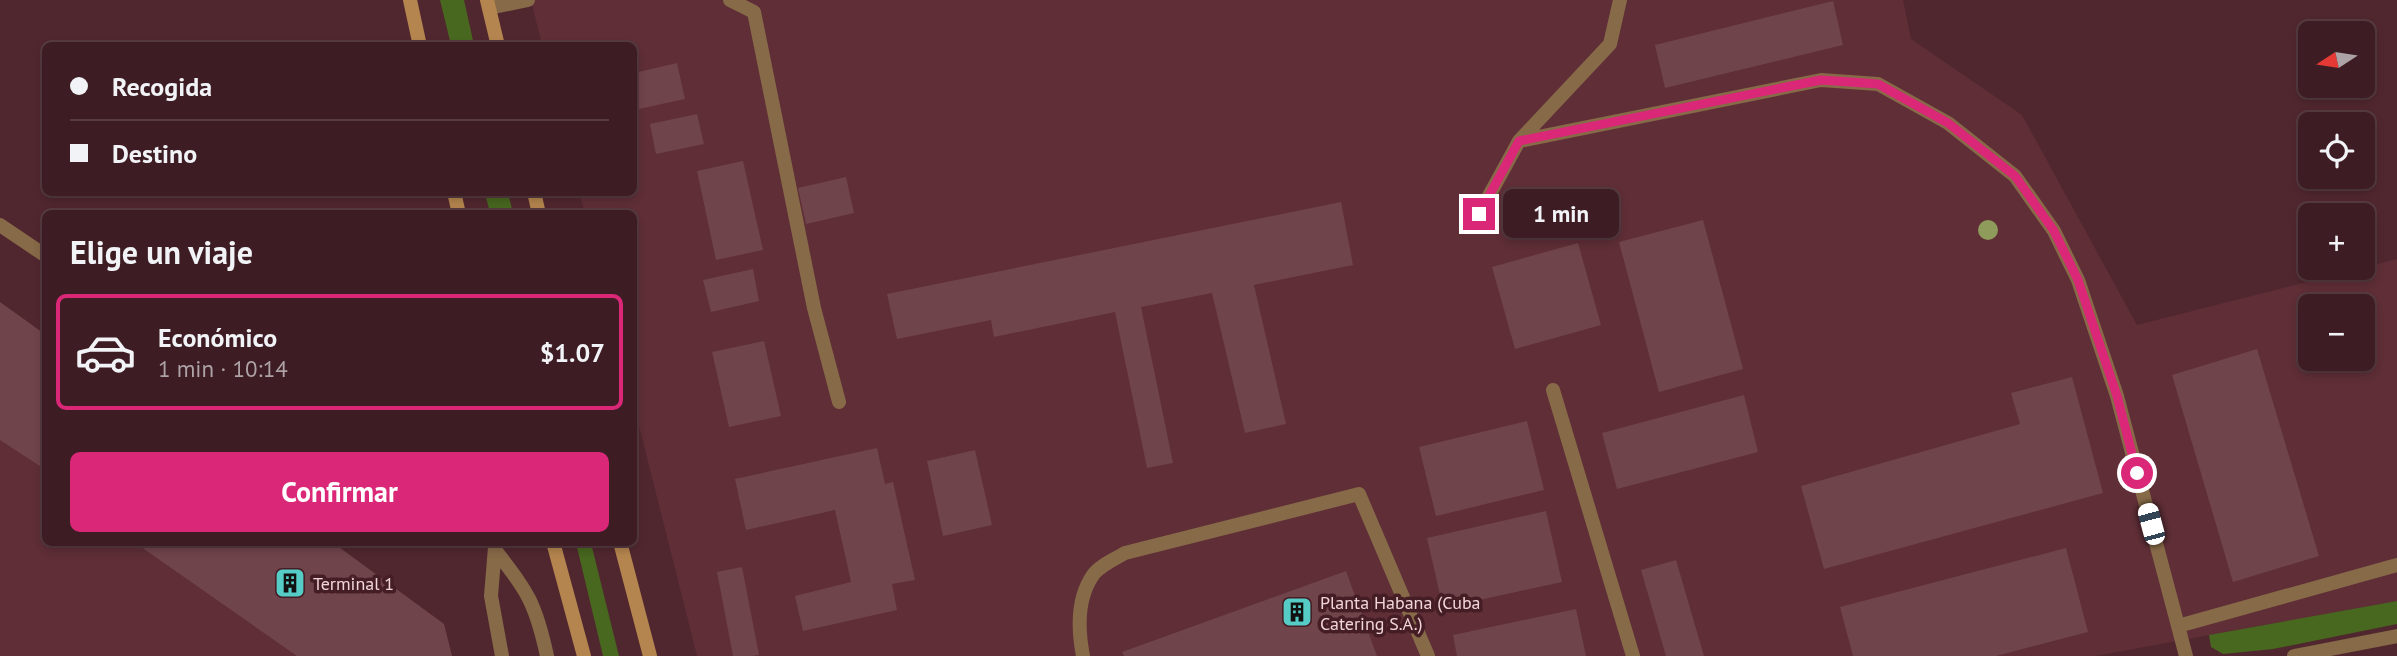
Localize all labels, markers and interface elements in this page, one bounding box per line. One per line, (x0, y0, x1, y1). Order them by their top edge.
north arrow (2298, 21, 2375, 98)
map controls (2298, 21, 2375, 371)
text: Recogida (112, 70, 212, 103)
button: locate (2298, 112, 2375, 189)
text: Destino (112, 137, 197, 170)
callout: 1 min (1504, 190, 1619, 238)
route end (1463, 198, 1495, 230)
text: 1 min (1533, 199, 1589, 228)
button: + (2298, 203, 2375, 280)
text: Elige un viaje (70, 231, 253, 273)
button: − (2298, 294, 2375, 371)
icon: car (74, 321, 137, 384)
text: Económico (158, 321, 277, 354)
text: $1.07 (540, 336, 605, 369)
text: 1 min · 10:14 (158, 354, 288, 383)
button: Confirmar (70, 452, 609, 532)
route start (2121, 457, 2153, 489)
car (2136, 501, 2167, 547)
building icon: Terminal 1 (273, 566, 307, 600)
place label: Terminal 1 (313, 572, 394, 595)
place label: Planta Habana (Cuba Catering S.A.) (1320, 591, 1481, 635)
building icon: Planta Habana (Cuba Catering S.A.) (1280, 595, 1314, 629)

